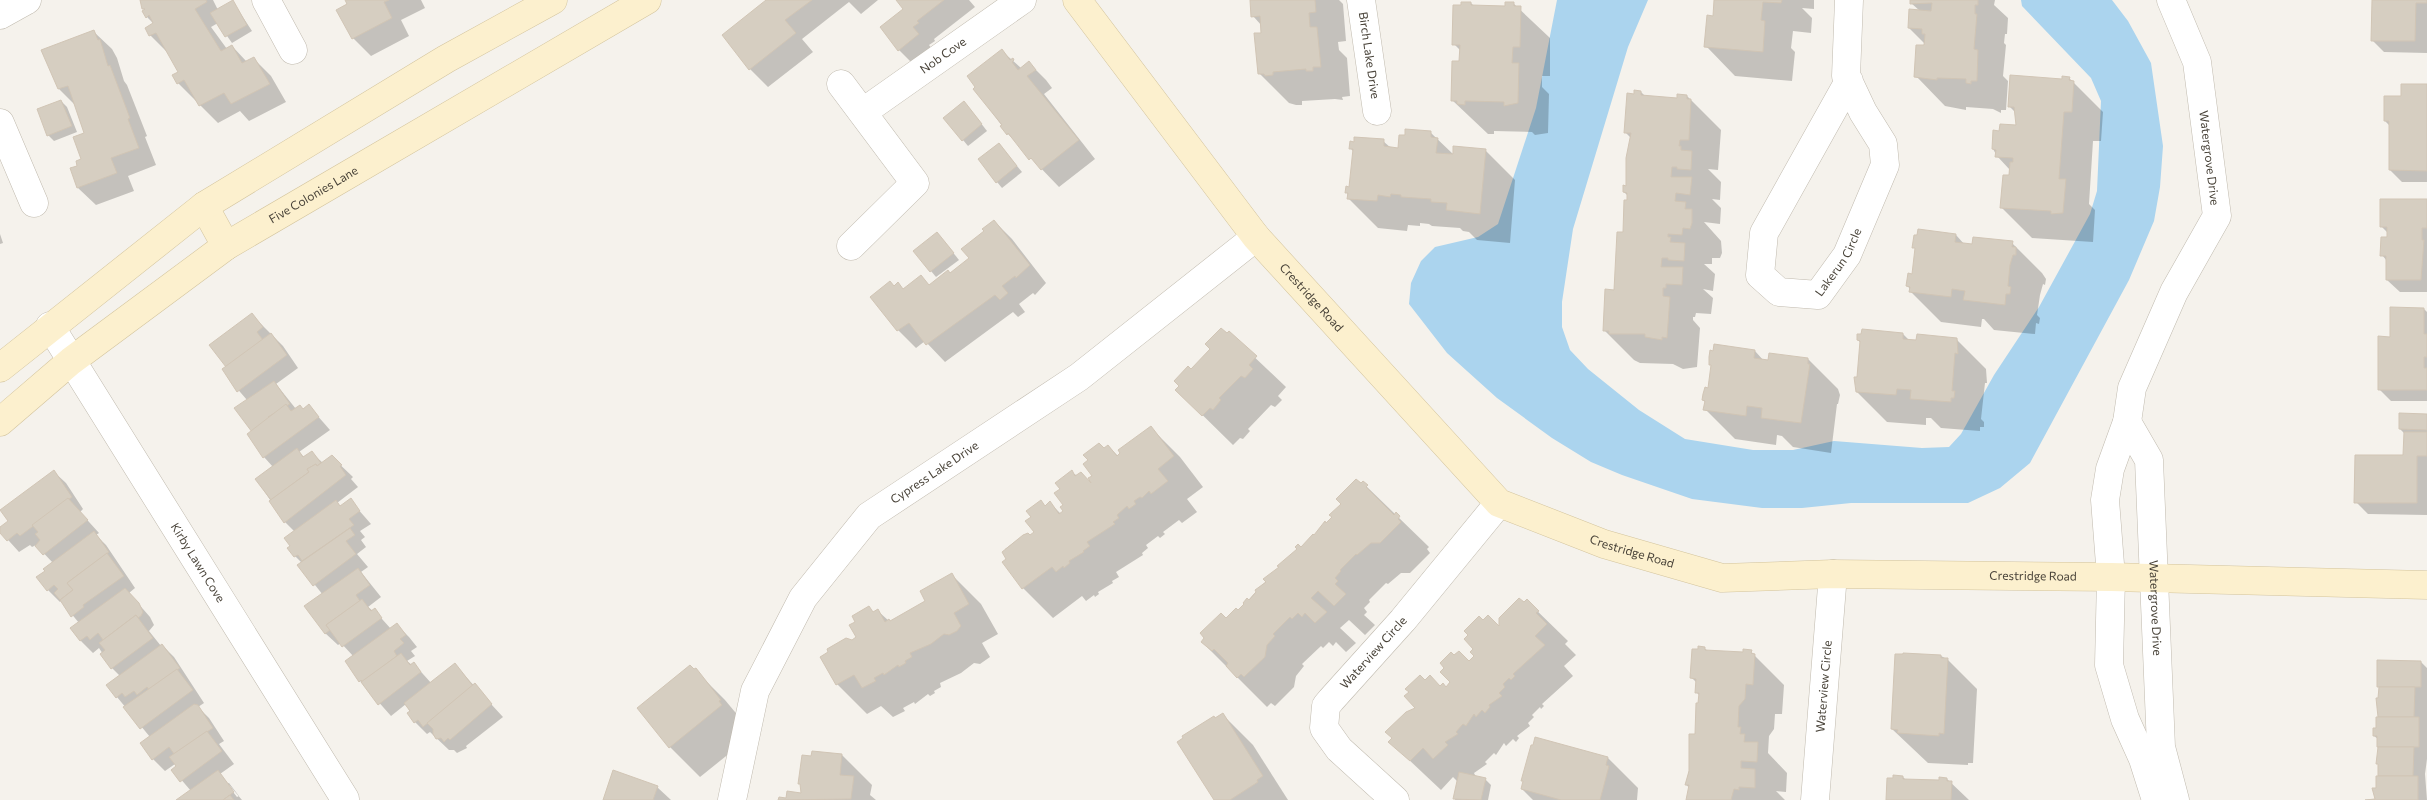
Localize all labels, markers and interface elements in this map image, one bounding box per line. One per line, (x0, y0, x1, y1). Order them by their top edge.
street label: Birch Lake Drive (1357, 11, 1383, 100)
street label: Nob Cove (917, 34, 968, 76)
street label: Watergrove Drive (2197, 110, 2223, 206)
street label: Five Colonies Lane (266, 163, 360, 225)
street label: Lakerun Circle (1812, 226, 1864, 298)
street label: Crestridge Road (1277, 260, 1347, 334)
street label: Cypress Lake Drive (887, 438, 981, 506)
street label: Kirby Lawn Cove (169, 520, 228, 604)
street label: Crestridge Road (1588, 531, 1676, 570)
street label: Watergrove Drive (2147, 560, 2165, 656)
street label: Crestridge Road (1989, 568, 2077, 583)
street label: Waterview Circle (1337, 613, 1409, 691)
street label: Waterview Circle (1812, 640, 1834, 733)

